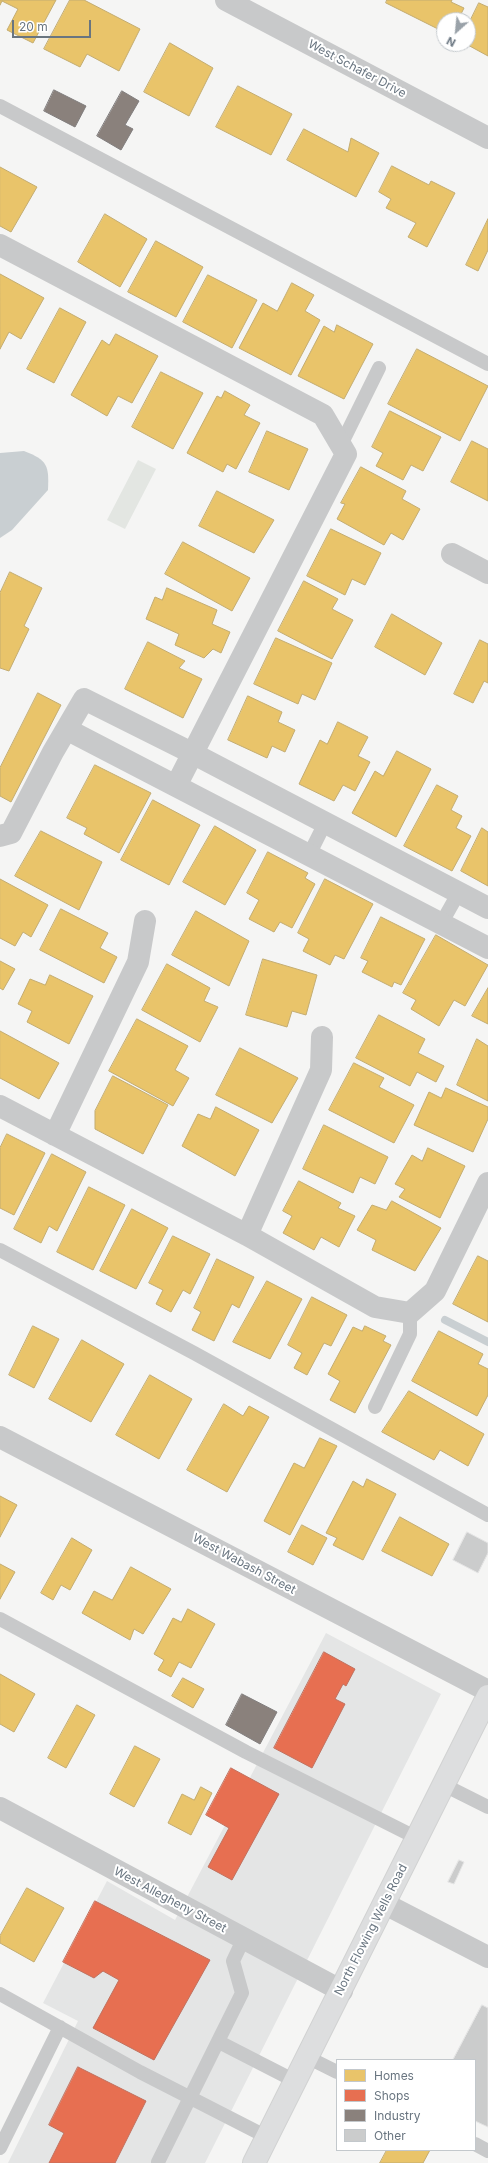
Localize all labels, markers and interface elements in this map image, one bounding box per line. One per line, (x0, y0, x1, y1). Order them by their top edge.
scale bar (14, 12, 93, 38)
north arrow (436, 12, 476, 52)
text: 20 m (19, 19, 48, 34)
text: N (444, 34, 458, 50)
street label: West Schafer Drive (306, 37, 408, 101)
street label: West Wabash Street (190, 1531, 298, 1597)
street label: North Flowing Wells Road (332, 1862, 410, 1998)
street label: West Allegheny Street (111, 1864, 229, 1936)
legend (336, 2059, 476, 2151)
text: Homes (374, 2068, 414, 2083)
text: Shops (374, 2088, 410, 2103)
text: Industry (374, 2108, 420, 2123)
text: Other (374, 2128, 406, 2143)

